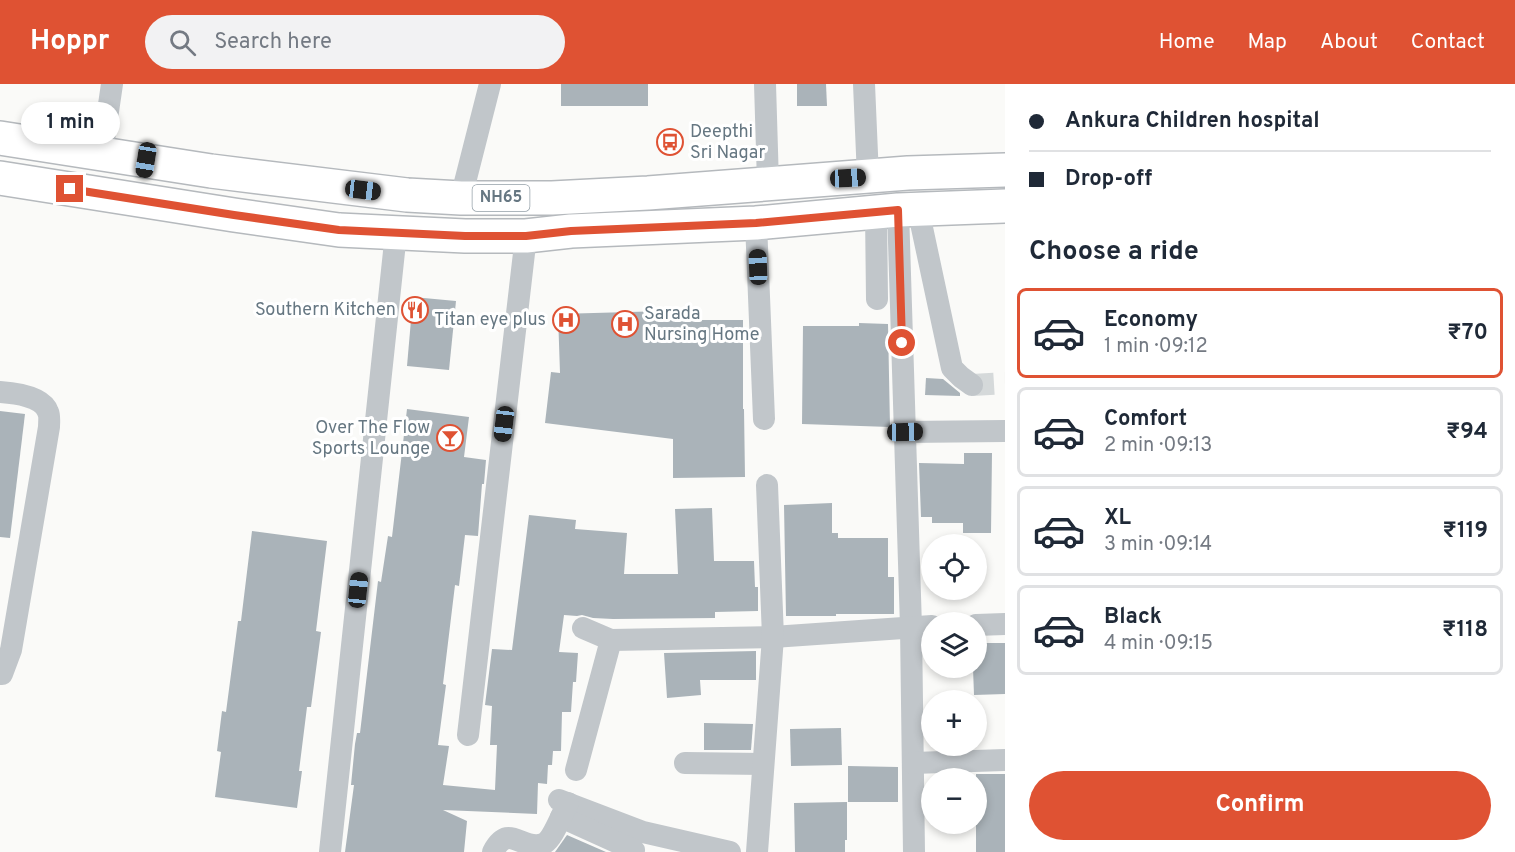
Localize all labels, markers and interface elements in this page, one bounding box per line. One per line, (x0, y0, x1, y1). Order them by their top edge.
search box (145, 15, 565, 69)
text: Hoppr (30, 24, 109, 60)
icon: search (166, 26, 199, 59)
text: Search here (214, 29, 332, 56)
text: Home (1159, 29, 1215, 56)
text: Map (1248, 29, 1287, 56)
text: About (1320, 29, 1378, 56)
text: Contact (1411, 29, 1485, 56)
callout: 1 min (20, 102, 119, 144)
text: Ankura Children hospital (1065, 108, 1320, 135)
text: 1 min (46, 110, 95, 136)
place label: Deepthi Sri Nagar (690, 121, 765, 165)
bus stop icon: Deepthi Sri Nagar (655, 127, 685, 157)
car (134, 141, 158, 179)
text: Drop-off (1065, 166, 1152, 193)
car (830, 168, 866, 188)
route end (56, 175, 83, 202)
car (344, 179, 382, 201)
road number: NH65 (472, 185, 530, 211)
text: Choose a ride (1029, 235, 1199, 269)
car (748, 249, 768, 285)
restaurant icon: Southern Kitchen (400, 295, 430, 325)
place label: Southern Kitchen (255, 299, 396, 322)
place label: Sarada Nursing Home (644, 303, 759, 347)
hospital icon: Titan eye plus (551, 305, 581, 335)
icon: car (1032, 306, 1086, 360)
text: Economy (1104, 307, 1198, 334)
place label: Titan eye plus (434, 309, 546, 332)
hospital icon: Sarada Nursing Home (610, 309, 640, 339)
text: ₹70 (1447, 320, 1488, 347)
route start (888, 329, 915, 356)
text: 1 min · 09:12 (1104, 334, 1208, 360)
car (493, 405, 515, 443)
icon: car (1032, 405, 1086, 459)
text: Comfort (1104, 406, 1187, 433)
place label: Over The Flow Sports Lounge (312, 417, 430, 461)
text: ₹94 (1446, 419, 1488, 446)
bar icon: Over The Flow Sports Lounge (435, 423, 465, 453)
car (887, 423, 923, 441)
text: 2 min · 09:13 (1104, 433, 1212, 459)
icon: car (1032, 504, 1086, 558)
text: XL (1104, 505, 1131, 532)
text: ₹119 (1442, 518, 1488, 545)
text: 3 min · 09:14 (1104, 532, 1212, 558)
map controls (921, 534, 987, 834)
button: locate (921, 534, 987, 600)
car (347, 571, 369, 609)
icon: car (1032, 603, 1086, 657)
text: Black (1104, 604, 1162, 631)
button: layers (921, 612, 987, 678)
text: ₹118 (1442, 617, 1488, 644)
text: 4 min · 09:15 (1104, 631, 1213, 657)
button: + (921, 690, 987, 756)
button: − (921, 768, 987, 834)
button: Confirm (1029, 771, 1491, 840)

